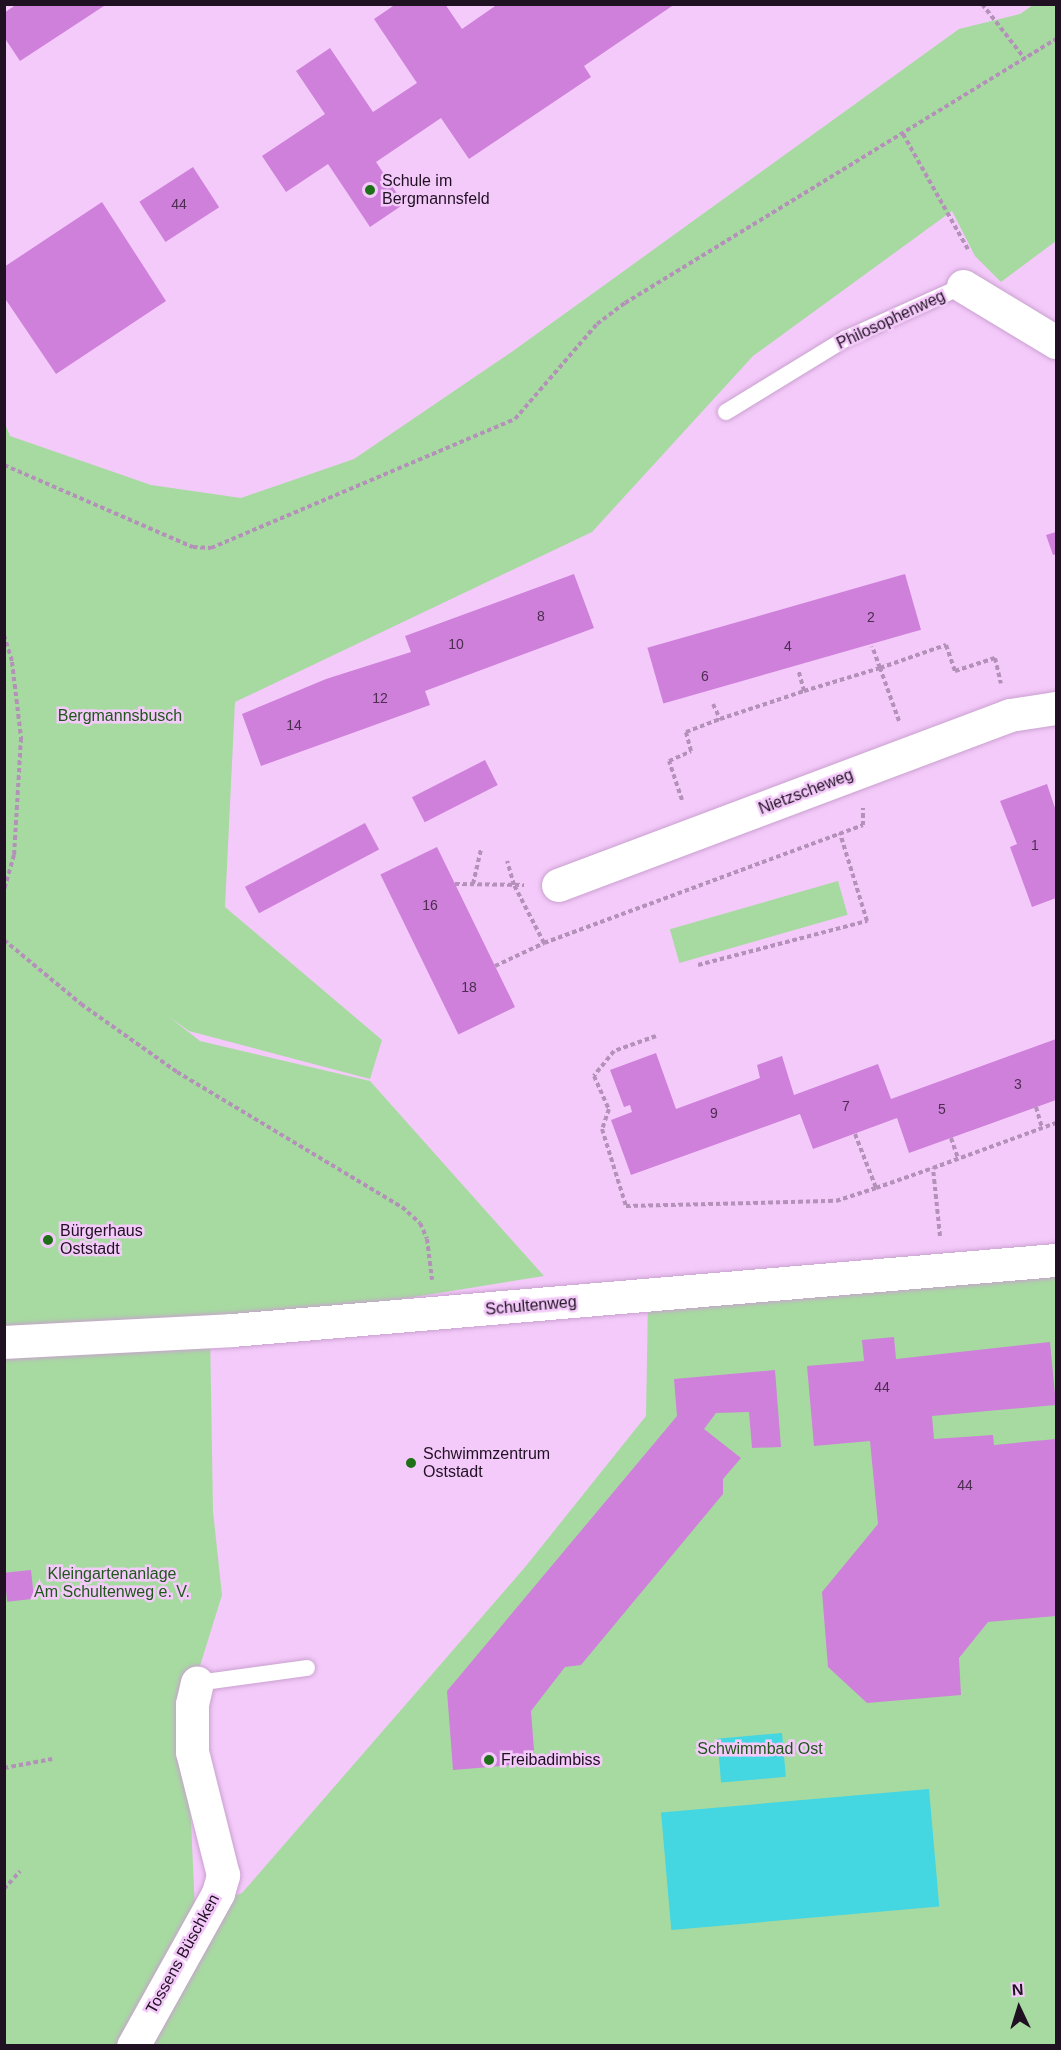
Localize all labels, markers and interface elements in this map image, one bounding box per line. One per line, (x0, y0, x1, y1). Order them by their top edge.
place label: Schule im Bergmannsfeld (382, 171, 490, 209)
marker: Schule im Bergmannsfeld (363, 183, 377, 197)
house number: 44 (171, 196, 187, 212)
street label: Philosophenweg (834, 286, 948, 354)
house number: 8 (537, 608, 545, 624)
house number: 2 (867, 609, 875, 625)
house number: 10 (448, 636, 464, 652)
house number: 4 (784, 638, 792, 654)
house number: 6 (701, 668, 709, 684)
house number: 12 (372, 690, 388, 706)
park label: Bergmannsbusch (58, 706, 182, 726)
house number: 14 (286, 717, 302, 733)
street label: Nietzscheweg (756, 765, 856, 819)
house number: 1 (1031, 837, 1039, 853)
house number: 16 (422, 897, 438, 913)
house number: 18 (461, 979, 477, 995)
house number: 3 (1014, 1076, 1022, 1092)
house number: 7 (842, 1098, 850, 1114)
house number: 5 (938, 1101, 946, 1117)
house number: 9 (710, 1105, 718, 1121)
place label: Bürgerhaus Oststadt (60, 1221, 143, 1259)
marker: Bürgerhaus Oststadt (41, 1233, 55, 1247)
street label: Schultenweg (485, 1292, 577, 1320)
house number: 44 (874, 1379, 890, 1395)
place label: Schwimmzentrum Oststadt (423, 1444, 550, 1482)
marker: Schwimmzentrum Oststadt (404, 1456, 418, 1470)
house number: 44 (957, 1477, 973, 1493)
park label: Kleingartenanlage Am Schultenweg e. V. (34, 1564, 190, 1602)
park label: Schwimmbad Ost (697, 1739, 823, 1759)
place label: Freibadimbiss (501, 1750, 601, 1770)
marker: Freibadimbiss (482, 1753, 496, 1767)
street label: Tossens Büschken (142, 1891, 224, 2017)
north arrow (989, 1978, 1049, 2038)
text: N (1011, 1981, 1024, 1998)

